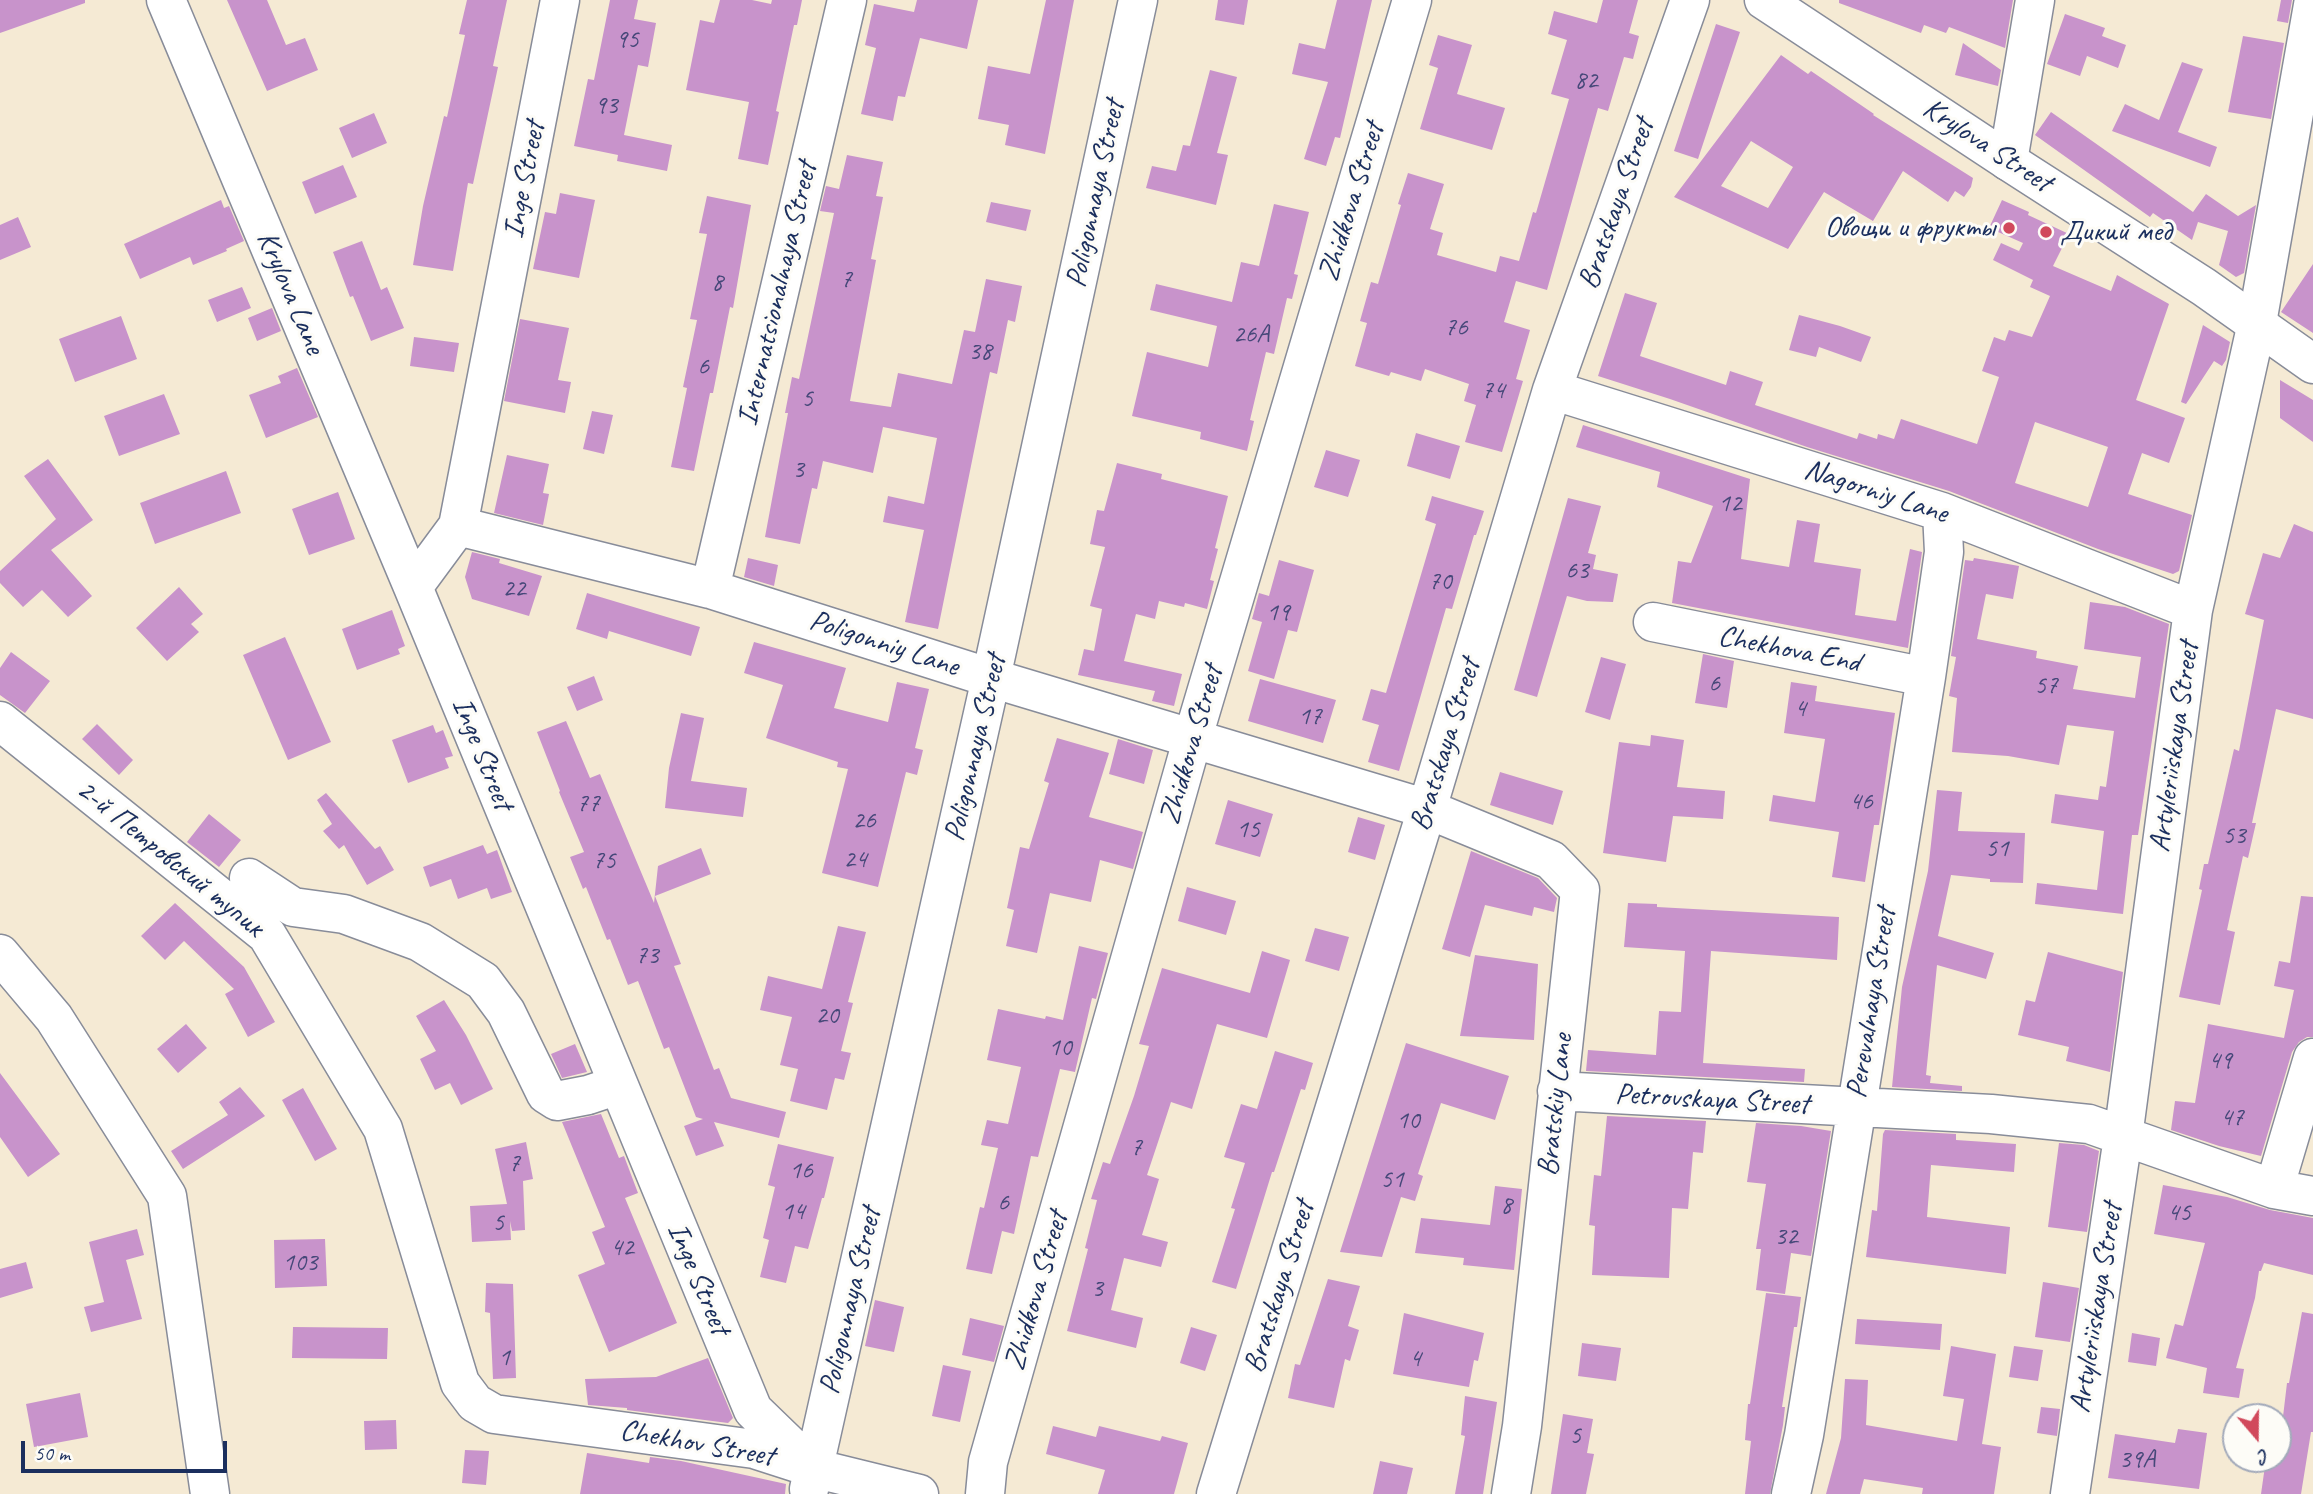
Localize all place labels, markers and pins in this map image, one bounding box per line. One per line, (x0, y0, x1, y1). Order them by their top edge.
place label: Овощи и фрукты (1825, 210, 1995, 246)
place label: Дикий мед (2060, 214, 2171, 250)
marker: Овощи и фрукты (2001, 220, 2017, 236)
marker: Дикий мед (2038, 224, 2054, 240)

